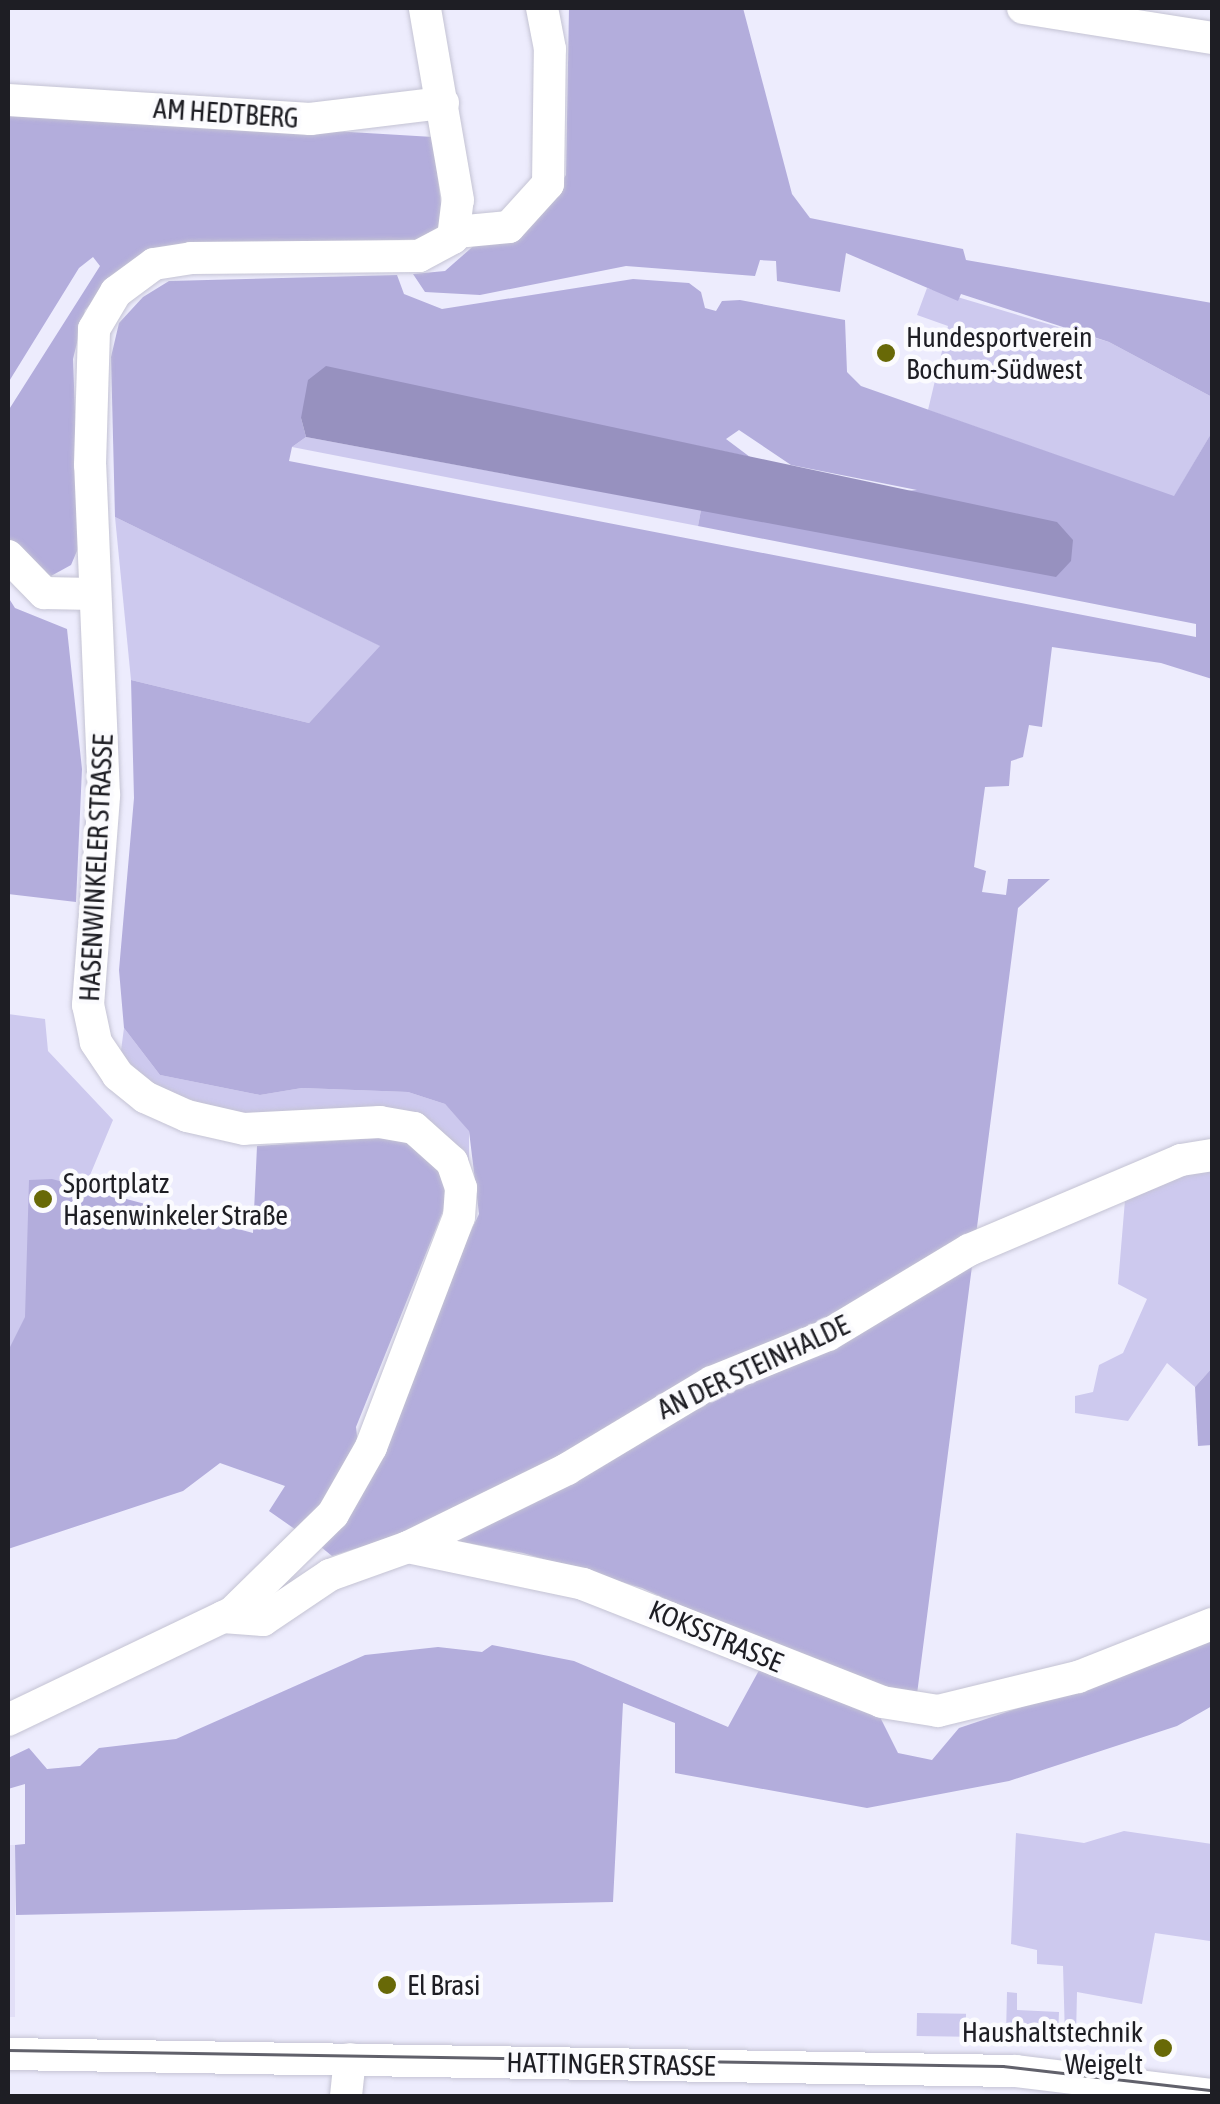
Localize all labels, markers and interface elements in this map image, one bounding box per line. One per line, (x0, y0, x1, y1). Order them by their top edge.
street label: AM HEDTBERG (152, 91, 300, 135)
place label: Hundesportverein Bochum-Südwest (906, 320, 1093, 386)
marker: Hundesportverein Bochum-Südwest (875, 342, 897, 364)
street label: HASENWINKELER STRASSE (72, 733, 120, 1003)
place label: Sportplatz Hasenwinkeler Straße (63, 1166, 288, 1232)
marker: Sportplatz Hasenwinkeler Straße (32, 1188, 54, 1210)
street label: AN DER STEINHALDE (652, 1308, 854, 1426)
street label: KOKSSTRASSE (644, 1593, 788, 1679)
place label: El Brasi (407, 1968, 480, 2002)
marker: El Brasi (376, 1974, 398, 1996)
place label: Haushaltstechnik Weigelt (962, 2015, 1143, 2081)
marker: Haushaltstechnik Weigelt (1152, 2037, 1174, 2059)
street label: HATTINGER STRASSE (506, 2045, 716, 2083)

